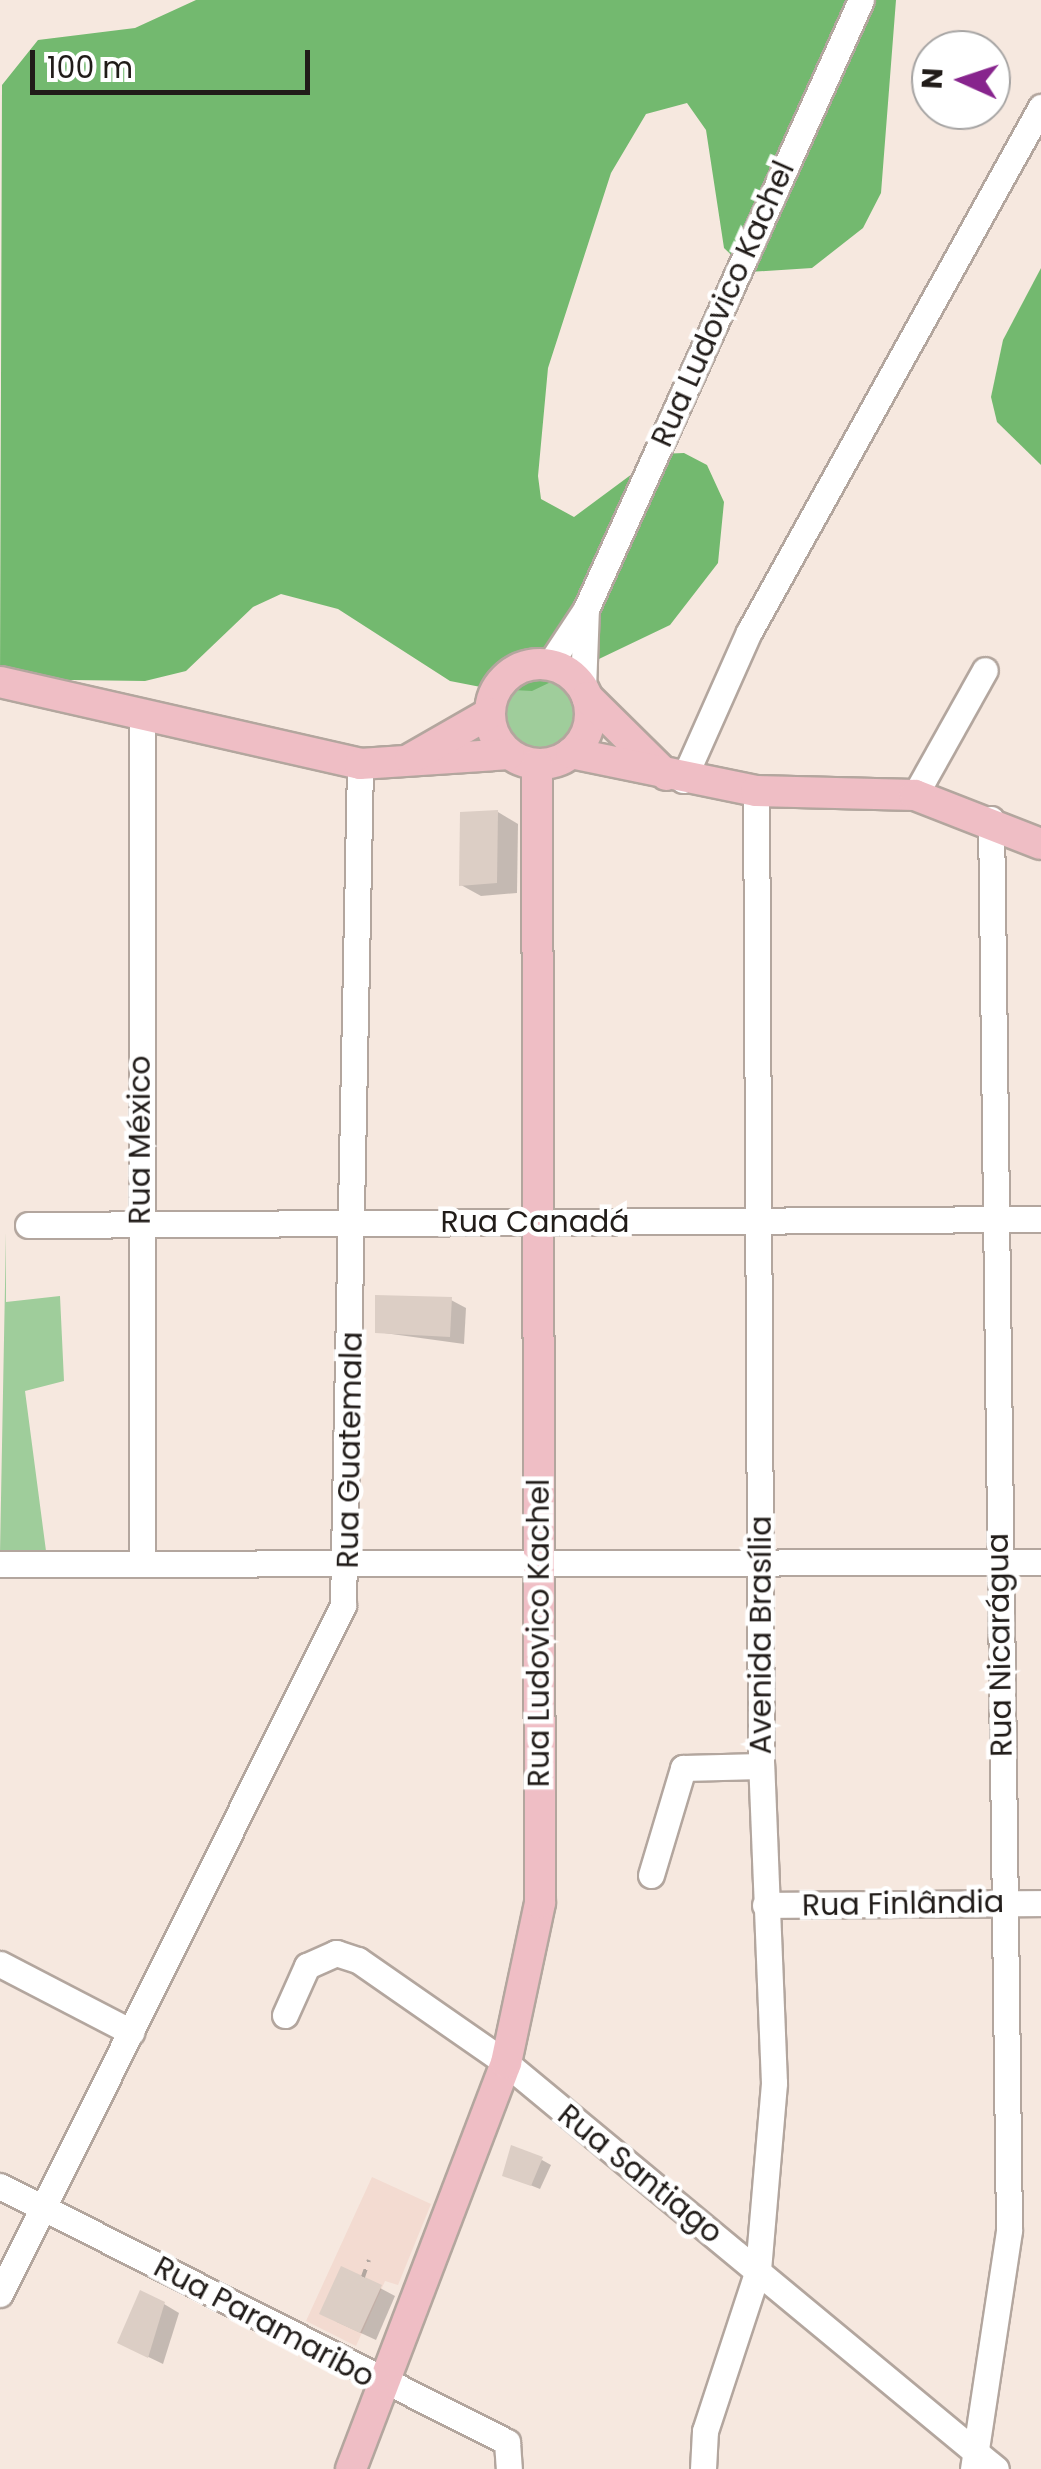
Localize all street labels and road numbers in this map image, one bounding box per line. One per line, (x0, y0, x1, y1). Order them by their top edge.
street label: Rua Ludovico Kachel (644, 156, 802, 452)
street label: Rua México (122, 1055, 158, 1225)
street label: Rua Canadá (440, 1204, 630, 1240)
street label: Rua Guatemala (330, 1331, 370, 1569)
street label: Rua Ludovico Kachel (521, 1479, 557, 1787)
street label: Avenida Brasília (743, 1516, 779, 1754)
street label: Rua Nicarágua (980, 1533, 1020, 1757)
street label: Rua Finlândia (802, 1884, 1004, 1924)
street label: Rua Santiago (551, 2097, 729, 2251)
street label: Rua Paramaribo (148, 2249, 380, 2395)

